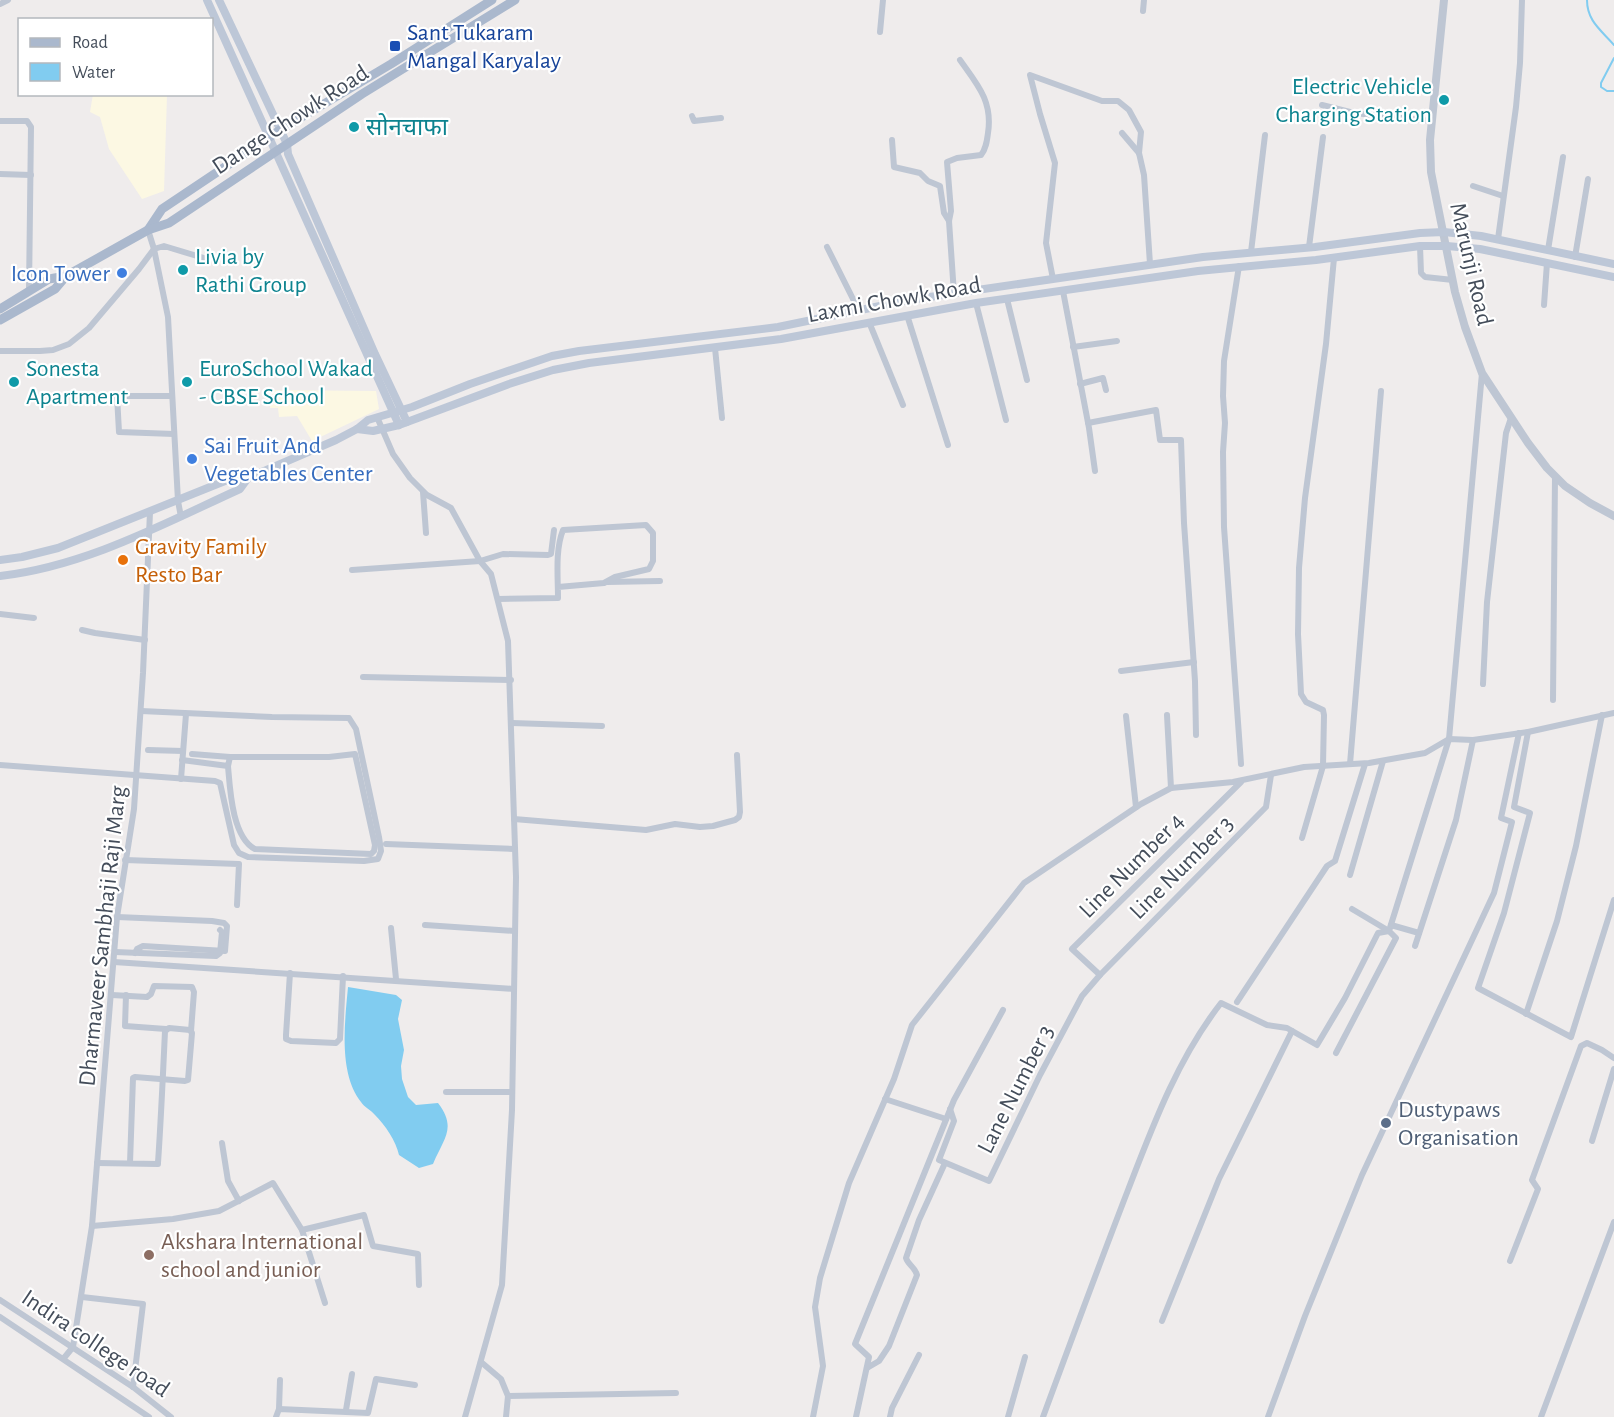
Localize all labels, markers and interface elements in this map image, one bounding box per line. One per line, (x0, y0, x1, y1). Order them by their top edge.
legend (18, 18, 213, 96)
place label: Sant Tukaram Mangal Karyalay (407, 21, 561, 73)
text: Road (72, 34, 108, 52)
marker: Sant Tukaram Mangal Karyalay (388, 39, 402, 53)
street label: Dange Chowk Road (208, 61, 373, 179)
text: Water (72, 64, 115, 82)
place label: Electric Vehicle Charging Station (1275, 75, 1432, 127)
marker: Electric Vehicle Charging Station (1437, 93, 1451, 107)
place label: सोनचाफा (366, 113, 449, 140)
marker: सोनचाफा (347, 120, 361, 134)
street label: Marunji Road (1445, 200, 1497, 328)
place label: Livia by Rathi Group (195, 245, 307, 297)
place label: Icon Tower (11, 262, 110, 286)
marker: Livia by Rathi Group (176, 263, 190, 277)
marker: Icon Tower (115, 266, 129, 280)
street label: Laxmi Chowk Road (806, 273, 983, 327)
place label: Sonesta Apartment (26, 357, 129, 409)
place label: EuroSchool Wakad - CBSE School (199, 357, 373, 409)
marker: Sonesta Apartment (7, 375, 21, 389)
marker: EuroSchool Wakad - CBSE School (180, 375, 194, 389)
place label: Sai Fruit And Vegetables Center (204, 434, 373, 486)
marker: Sai Fruit And Vegetables Center (185, 452, 199, 466)
place label: Gravity Family Resto Bar (135, 535, 267, 587)
marker: Gravity Family Resto Bar (116, 553, 130, 567)
street label: Dharmaveer Sambhaji Raji Marg (75, 784, 131, 1088)
street label: Line Number 4 (1075, 809, 1189, 923)
street label: Line Number 3 (1125, 811, 1238, 924)
street label: Lane Number 3 (973, 1021, 1058, 1158)
place label: Dustypaws Organisation (1398, 1098, 1519, 1150)
marker: Dustypaws Organisation (1379, 1116, 1393, 1130)
place label: Akshara International school and junior (161, 1230, 363, 1282)
marker: Akshara International school and junior (142, 1248, 156, 1262)
street label: Indira college road (17, 1286, 174, 1402)

